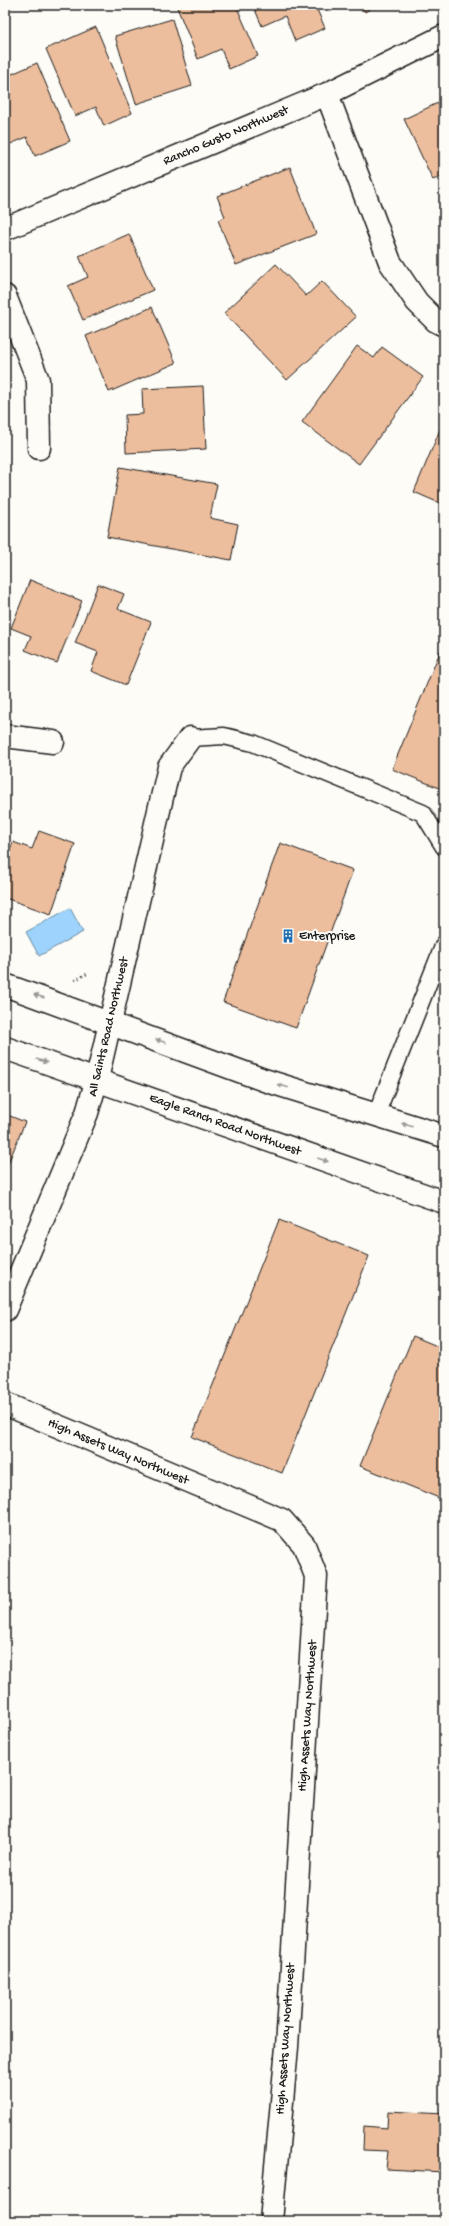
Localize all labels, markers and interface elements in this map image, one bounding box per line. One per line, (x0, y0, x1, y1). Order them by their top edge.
street label: Rancho Gusto Northwest (161, 102, 292, 169)
building icon: Enterprise (280, 928, 296, 944)
place label: Enterprise (299, 929, 355, 944)
street label: All Saints Road Northwest (86, 954, 133, 1098)
one-way arrow (32, 993, 44, 999)
one-way arrow (154, 1038, 166, 1044)
one-way arrow (36, 1058, 48, 1064)
one-way arrow (276, 1083, 288, 1089)
street label: Eagle Ranch Road Northwest (147, 1090, 305, 1160)
one-way arrow (400, 1122, 412, 1128)
one-way arrow (317, 1157, 329, 1163)
street label: High Assets Way Northwest (45, 1415, 192, 1489)
street label: High Assets Way Northwest (295, 1638, 321, 1792)
street label: High Assets Way Northwest (273, 1961, 299, 2115)

